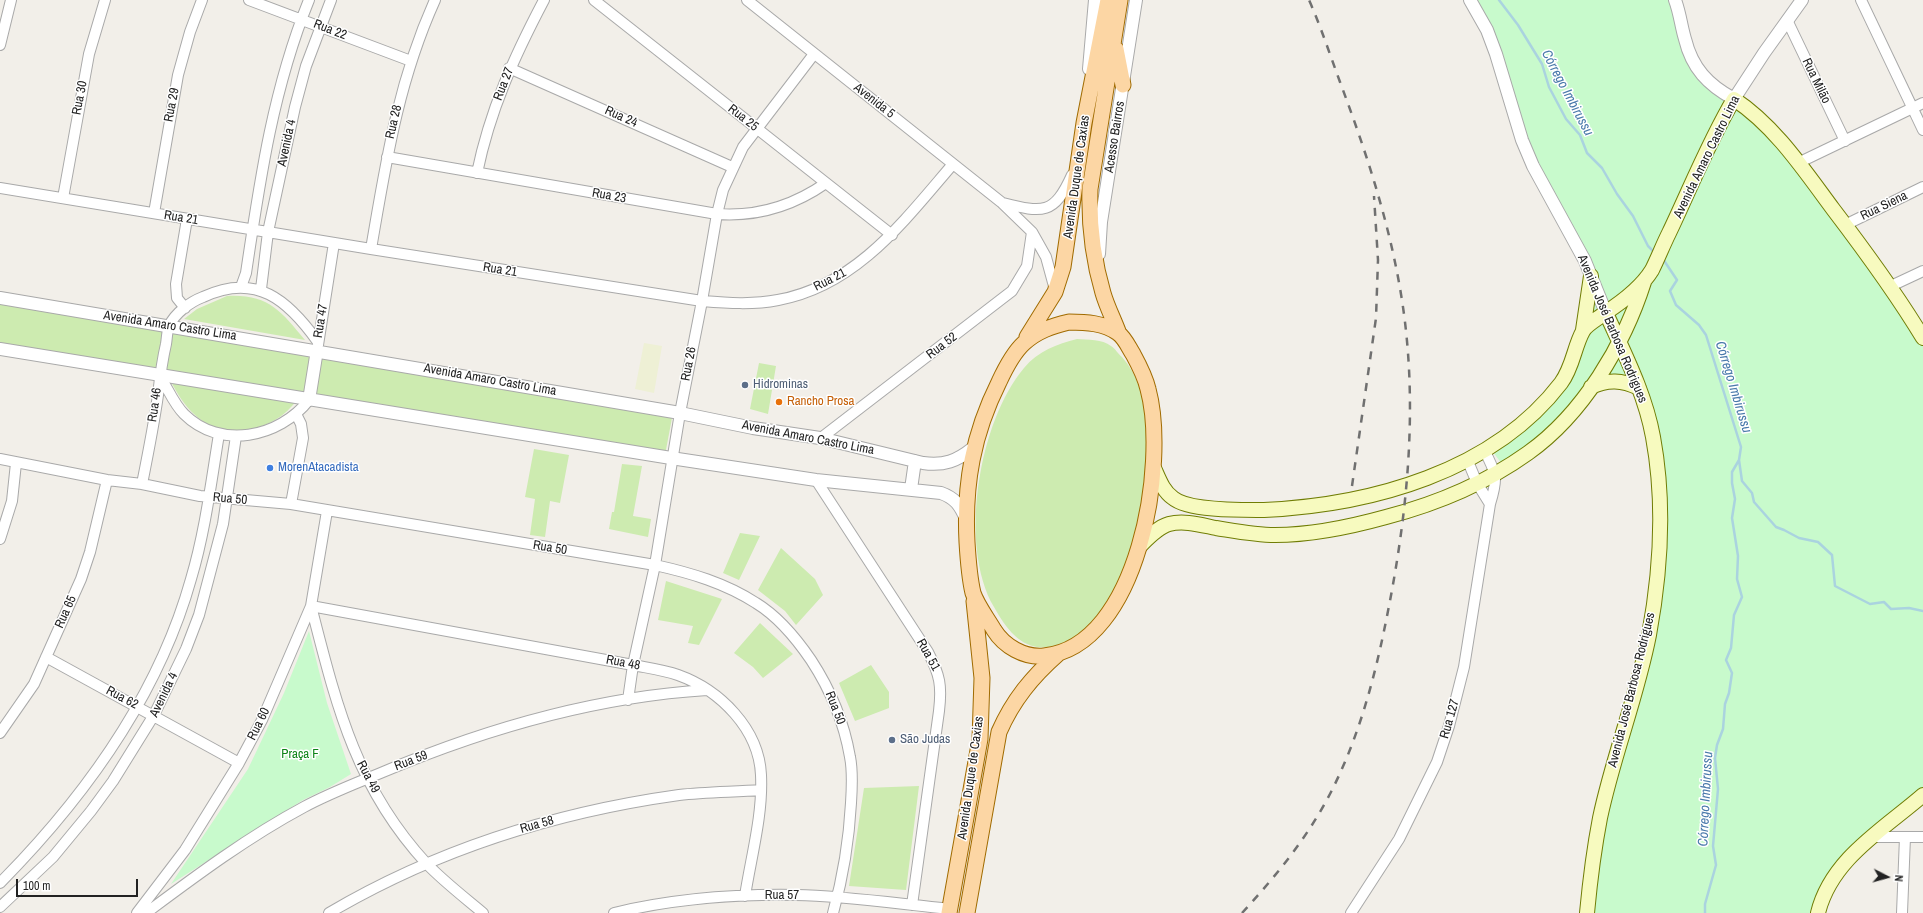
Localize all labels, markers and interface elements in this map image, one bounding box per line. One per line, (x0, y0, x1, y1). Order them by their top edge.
street label: Rua 22 (311, 17, 349, 43)
water label: Córrego Imbirussu (1537, 47, 1597, 139)
street label: Rua Milão (1798, 56, 1834, 106)
street label: Rua 27 (491, 65, 517, 103)
street label: Rua 30 (69, 80, 91, 116)
street label: Avenida 5 (850, 80, 898, 122)
street label: Rua 29 (161, 87, 183, 123)
street label: Avenida Amaro Castro Lima (1671, 93, 1743, 221)
street label: Acesso Bairros (1102, 100, 1128, 174)
street label: Rua 25 (725, 101, 761, 135)
street label: Rua 28 (383, 103, 405, 141)
street label: Rua 24 (602, 103, 640, 131)
street label: Avenida Duque de Caxias (1061, 114, 1093, 240)
street label: Avenida 4 (274, 118, 300, 168)
street label: Rua 23 (591, 185, 627, 207)
street label: Rua Siena (1858, 188, 1910, 224)
street label: Rua 21 (163, 208, 199, 228)
street label: Avenida José Barbosa Rodrigues (1574, 253, 1650, 405)
street label: Rua 21 (482, 260, 518, 280)
street label: Rua 21 (811, 265, 849, 295)
street label: Rua 47 (311, 303, 331, 339)
street label: Avenida Amaro Castro Lima (102, 308, 238, 344)
street label: Rua 52 (924, 329, 960, 363)
water label: Córrego Imbirussu (1711, 339, 1755, 435)
street label: Rua 26 (678, 346, 700, 382)
street label: Avenida Amaro Castro Lima (423, 361, 557, 399)
place label: Hidrominas (753, 377, 808, 393)
marker: Hidrominas (740, 380, 750, 390)
street label: Rua 46 (145, 387, 165, 423)
place label: Rancho Prosa (787, 394, 855, 410)
marker: Rancho Prosa (774, 397, 784, 407)
street label: Avenida Amaro Castro Lima (741, 418, 875, 458)
place label: MorenAtacadista (278, 460, 359, 476)
marker: MorenAtacadista (265, 463, 275, 473)
street label: Rua 50 (212, 490, 248, 508)
street label: Rua 50 (532, 538, 568, 558)
street label: Rua 65 (52, 593, 80, 631)
street label: Avenida José Barbosa Rodrigues (1605, 611, 1659, 769)
street label: Rua 51 (913, 636, 943, 674)
street label: Rua 48 (605, 652, 641, 674)
street label: Avenida 4 (147, 670, 181, 720)
street label: Rua 62 (103, 683, 141, 713)
street label: Rua 50 (822, 689, 848, 727)
street label: Rua 127 (1437, 697, 1463, 741)
street label: Rua 60 (244, 705, 274, 743)
street label: Avenida Duque de Caxias (955, 715, 987, 841)
place label: São Judas (900, 732, 950, 748)
marker: São Judas (887, 735, 897, 745)
park label: Praça F (281, 747, 319, 763)
street label: Rua 59 (392, 748, 430, 774)
water label: Córrego Imbirussu (1695, 751, 1717, 847)
street label: Rua 49 (353, 758, 383, 796)
street label: Rua 58 (518, 813, 556, 837)
north arrow (1867, 857, 1907, 897)
scale bar (18, 871, 140, 897)
text: N (1892, 874, 1906, 882)
text: 100 m (23, 878, 50, 894)
street label: Rua 57 (765, 888, 799, 904)

